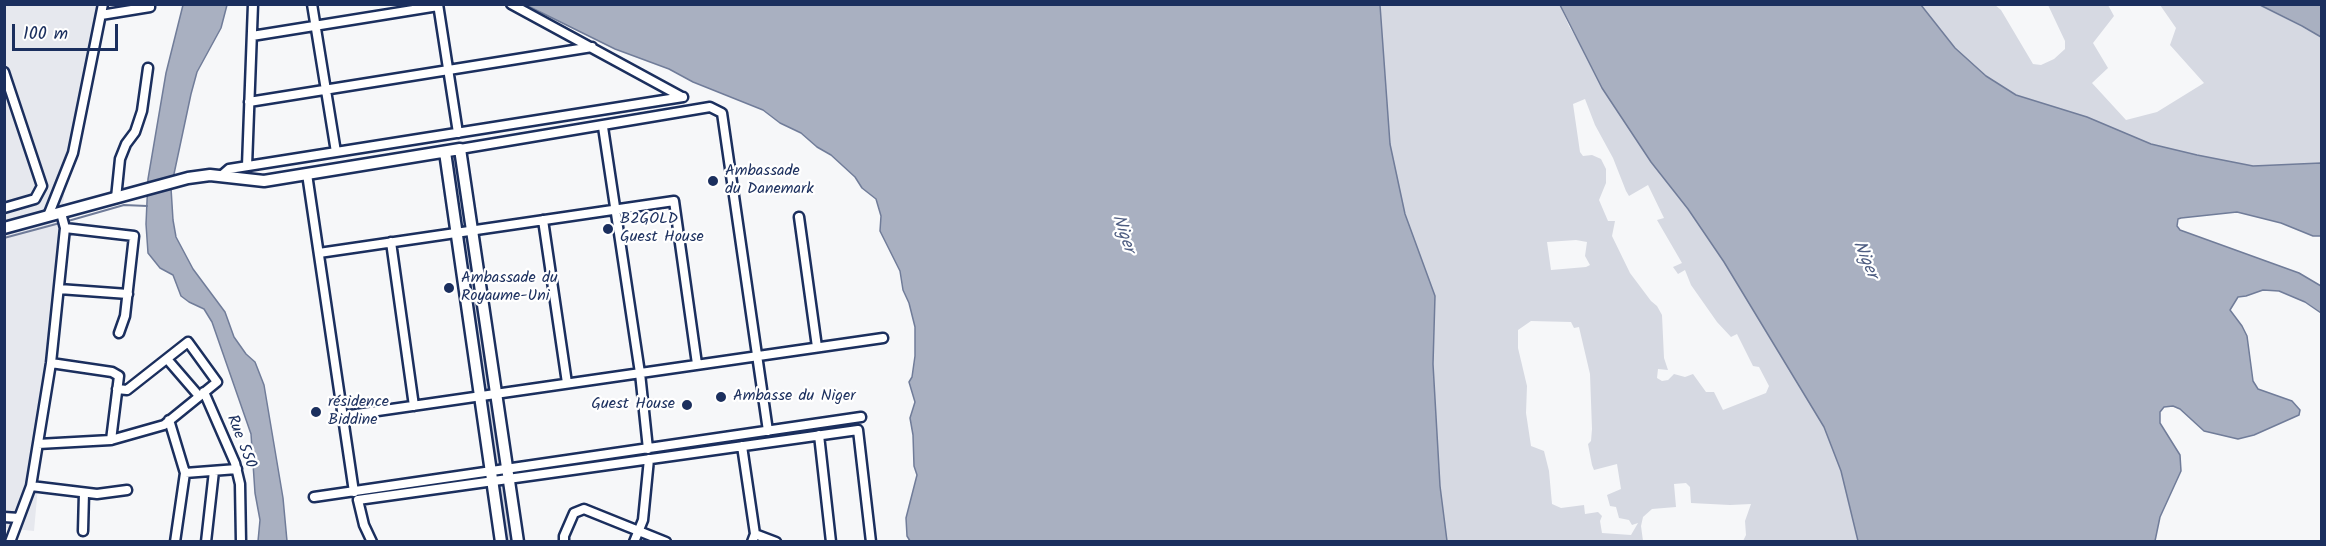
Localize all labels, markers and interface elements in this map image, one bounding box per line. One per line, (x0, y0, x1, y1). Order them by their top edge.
scale bar (15, 12, 122, 50)
text: 100 m (23, 20, 68, 49)
place label: Ambassade du Danemark (725, 162, 814, 200)
marker: Ambassade du Danemark (706, 174, 720, 188)
place label: B2GOLD Guest House (620, 210, 704, 248)
water label: Niger (1105, 212, 1139, 256)
marker: B2GOLD Guest House (601, 222, 615, 236)
water label: Niger (1846, 238, 1882, 282)
place label: Ambassade du Royaume-Uni (461, 269, 558, 307)
marker: Ambassade du Royaume-Uni (442, 281, 456, 295)
place label: Ambasse du Niger (733, 387, 855, 407)
marker: Ambasse du Niger (714, 390, 728, 404)
place label: résidence Biddine (328, 393, 389, 431)
place label: Guest House (591, 395, 675, 415)
marker: Guest House (680, 398, 694, 412)
marker: résidence Biddine (309, 405, 323, 419)
street label: Rue 550 (221, 412, 259, 472)

